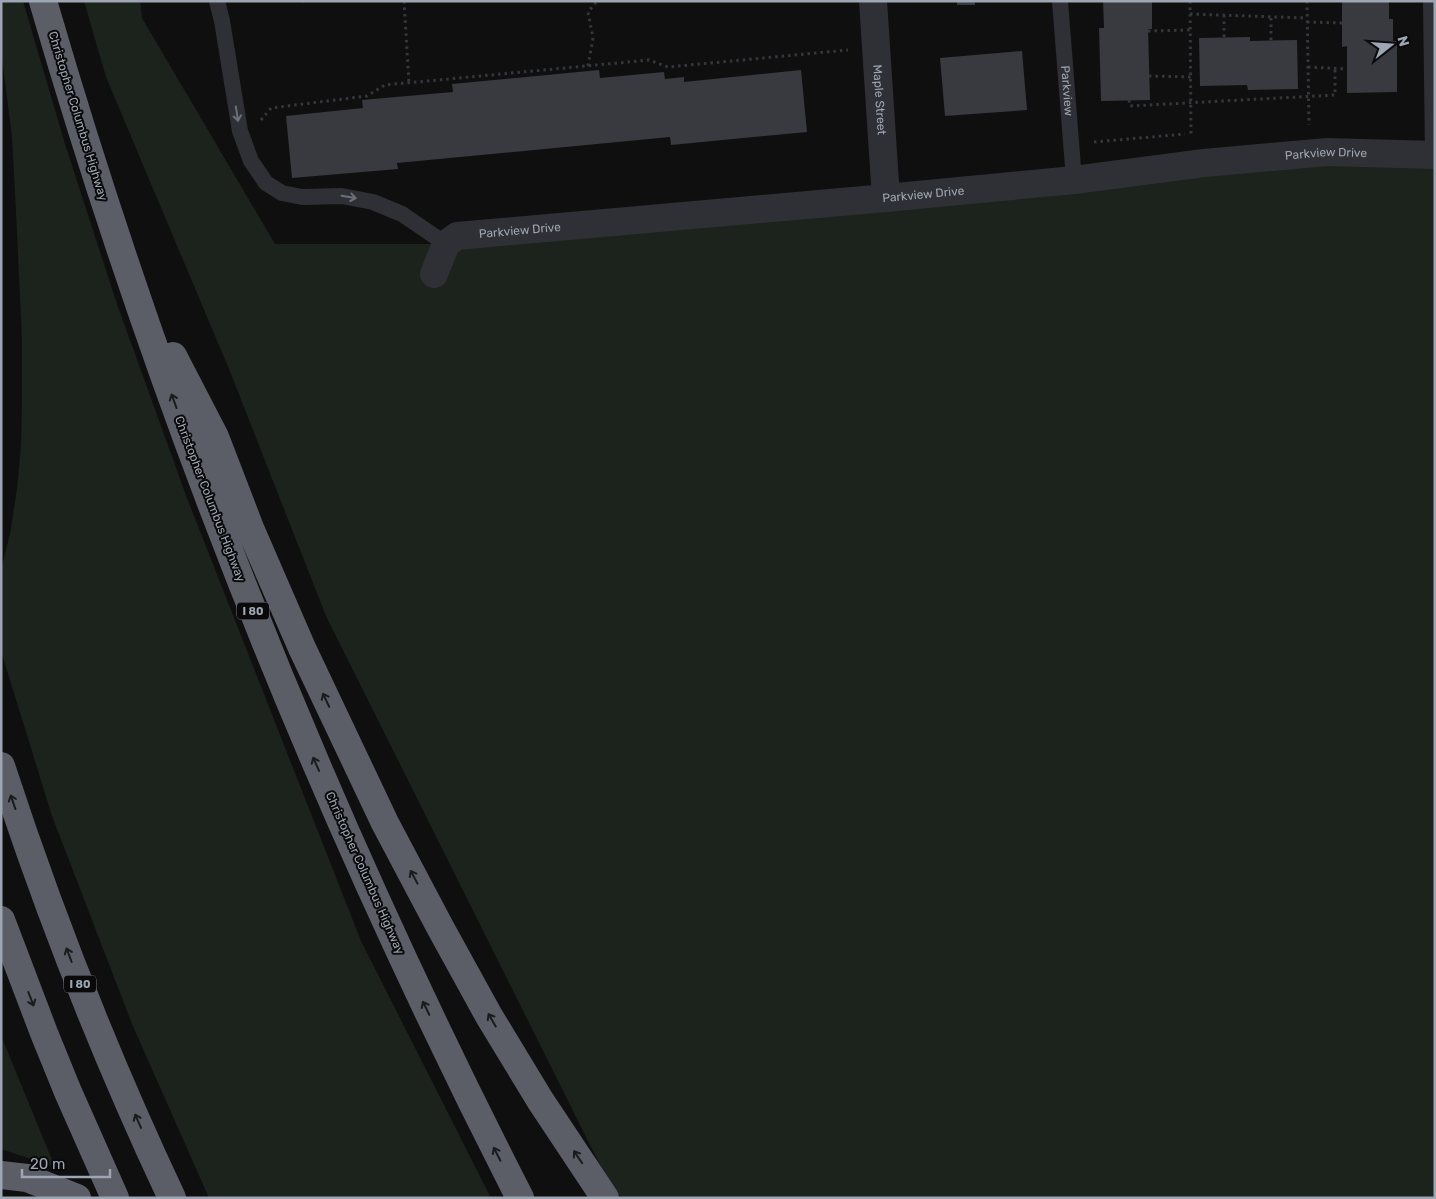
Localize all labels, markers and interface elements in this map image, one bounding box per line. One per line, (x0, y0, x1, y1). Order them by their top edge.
north arrow (1366, 20, 1416, 70)
street label: Christopher Columbus Highway (46, 30, 111, 203)
text: N (1393, 34, 1413, 49)
street label: Maple Street (870, 64, 889, 136)
street label: Parkview (1058, 65, 1076, 117)
one-way arrow (232, 106, 242, 122)
street label: Parkview Drive (1284, 145, 1368, 163)
street label: Parkview Drive (882, 184, 965, 205)
one-way arrow (341, 193, 357, 203)
street label: Parkview Drive (478, 220, 562, 241)
one-way arrow (169, 394, 178, 410)
street label: Christopher Columbus Highway (172, 414, 248, 584)
road number: I 80 (237, 602, 269, 620)
one-way arrow (321, 693, 330, 708)
one-way arrow (311, 757, 321, 772)
street label: Christopher Columbus Highway (323, 790, 407, 957)
one-way arrow (8, 795, 18, 811)
one-way arrow (409, 870, 418, 885)
one-way arrow (63, 948, 72, 963)
road number: I 80 (64, 976, 96, 992)
one-way arrow (27, 990, 36, 1006)
one-way arrow (421, 1001, 430, 1016)
one-way arrow (486, 1013, 496, 1027)
one-way arrow (132, 1114, 142, 1129)
scale bar (22, 1146, 110, 1178)
one-way arrow (492, 1147, 502, 1162)
one-way arrow (573, 1151, 583, 1165)
text: 20 m (30, 1155, 65, 1173)

